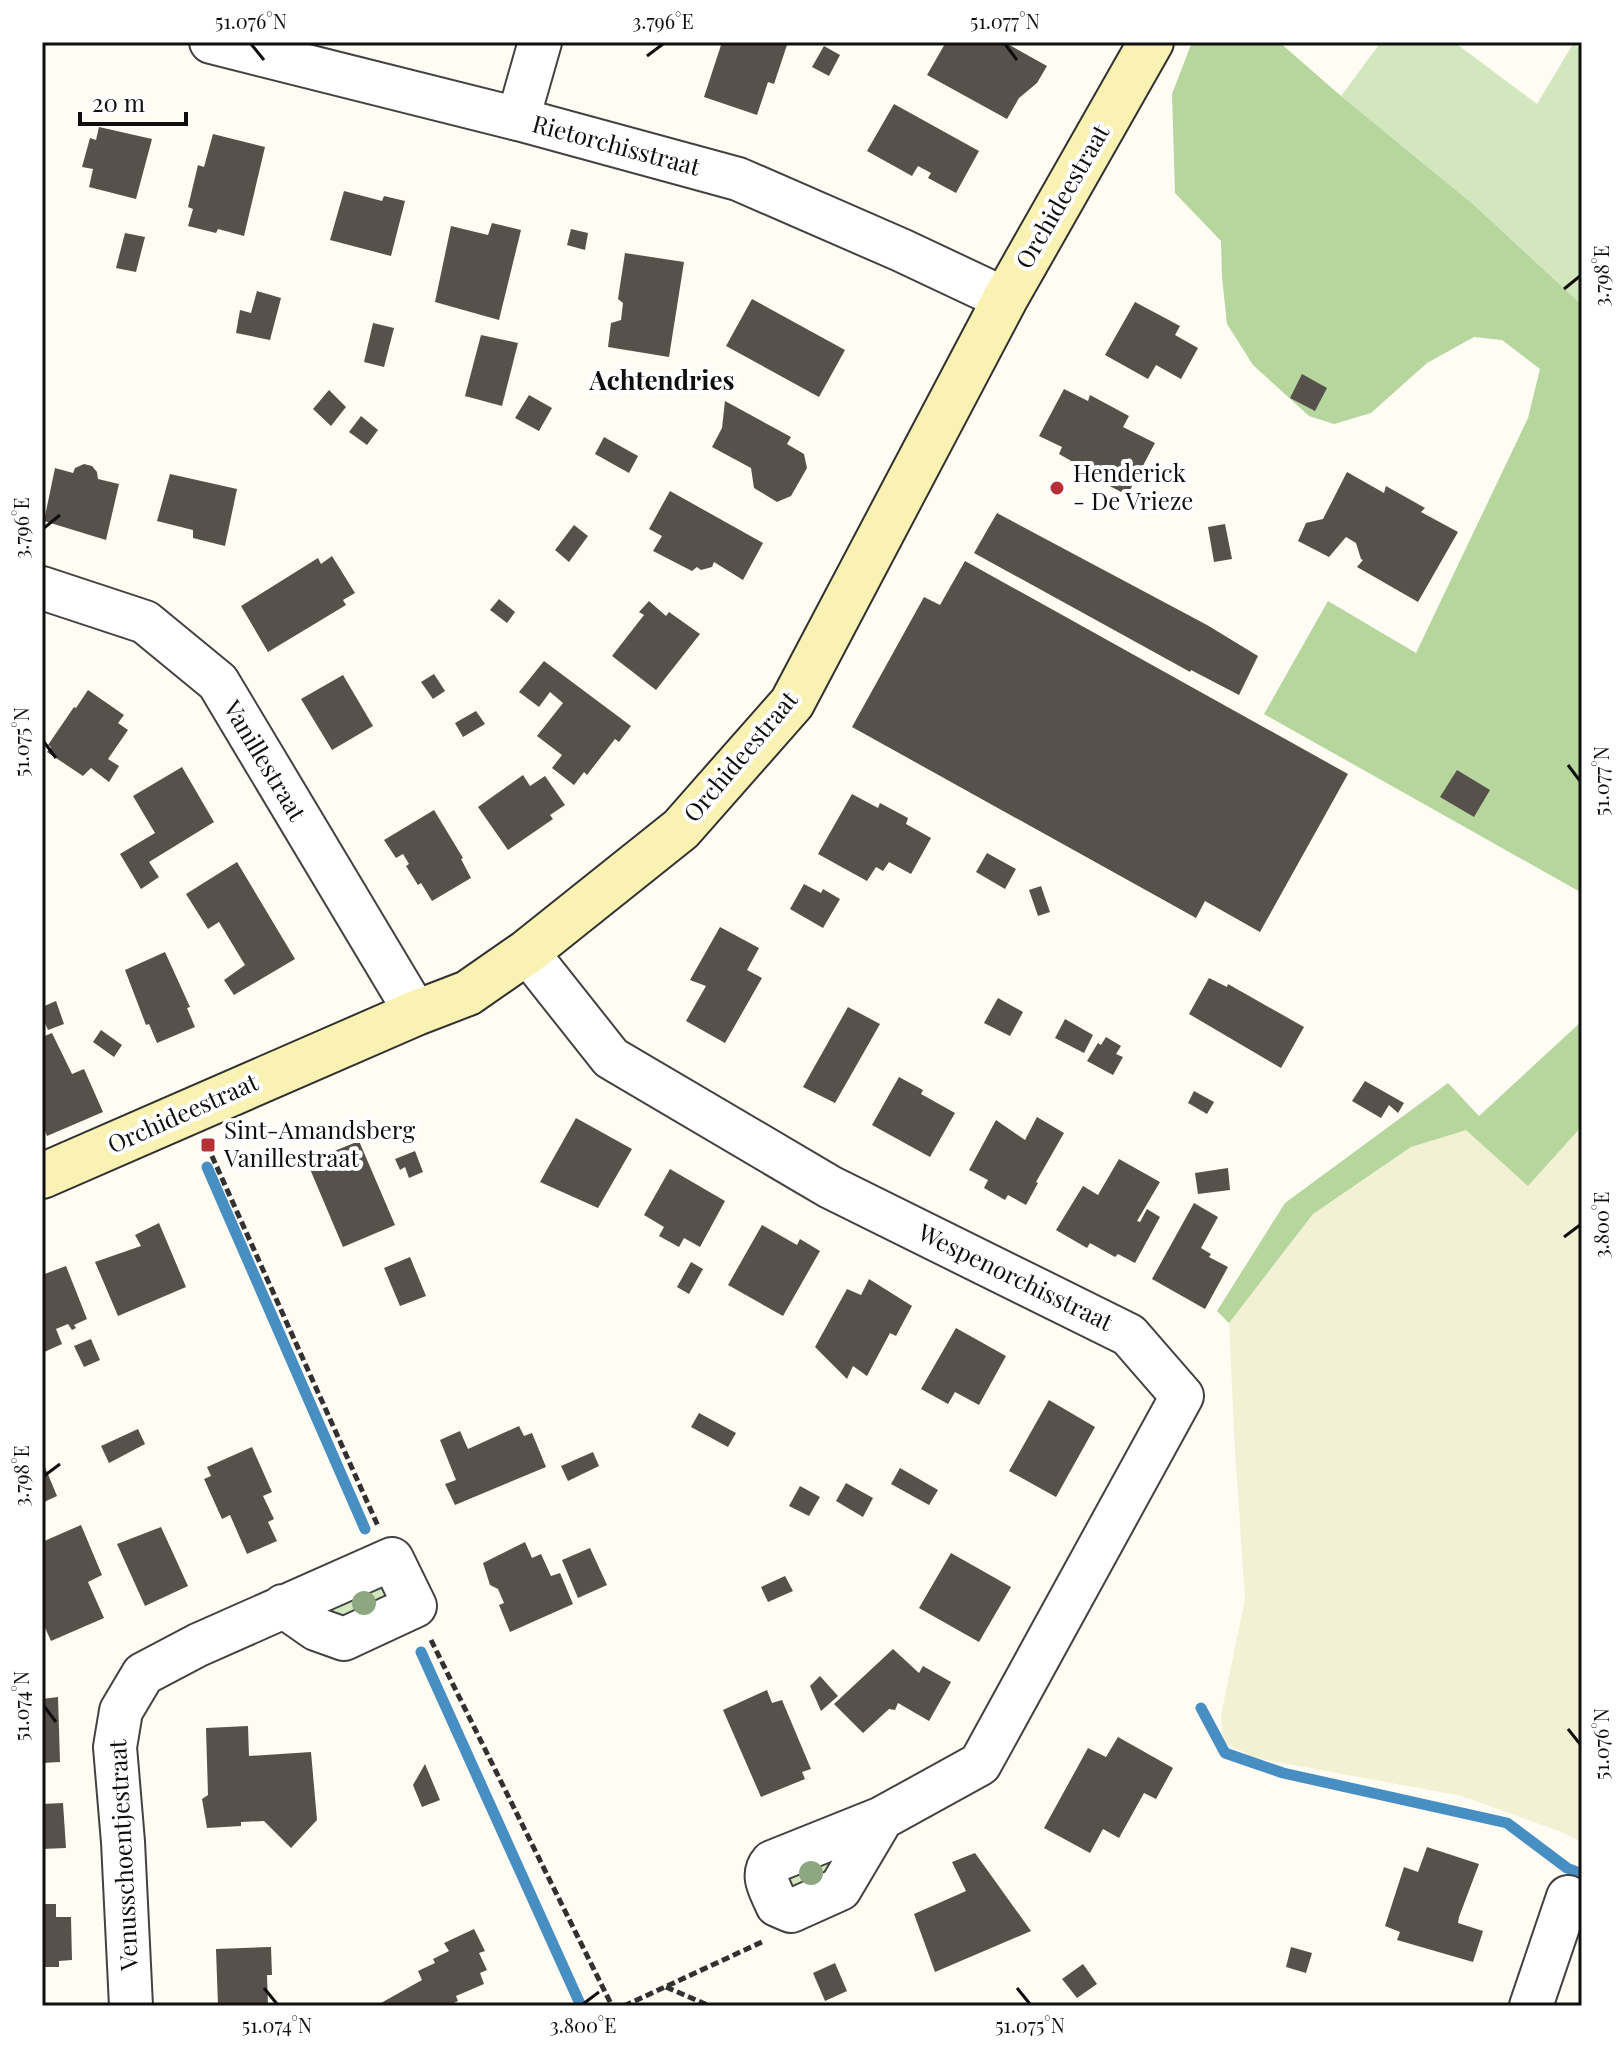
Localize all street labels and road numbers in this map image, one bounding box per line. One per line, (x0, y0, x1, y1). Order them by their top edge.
street label: Rietorchisstraat (529, 106, 704, 182)
street label: Orchideestraat (1007, 118, 1116, 274)
street label: Orchideestraat (675, 683, 804, 828)
street label: Vanillestraat (217, 693, 314, 826)
street label: Orchideestraat (102, 1065, 263, 1160)
street label: Wespenorchisstraat (912, 1215, 1119, 1337)
street label: Venusschoentjestraat (100, 1738, 144, 1972)

